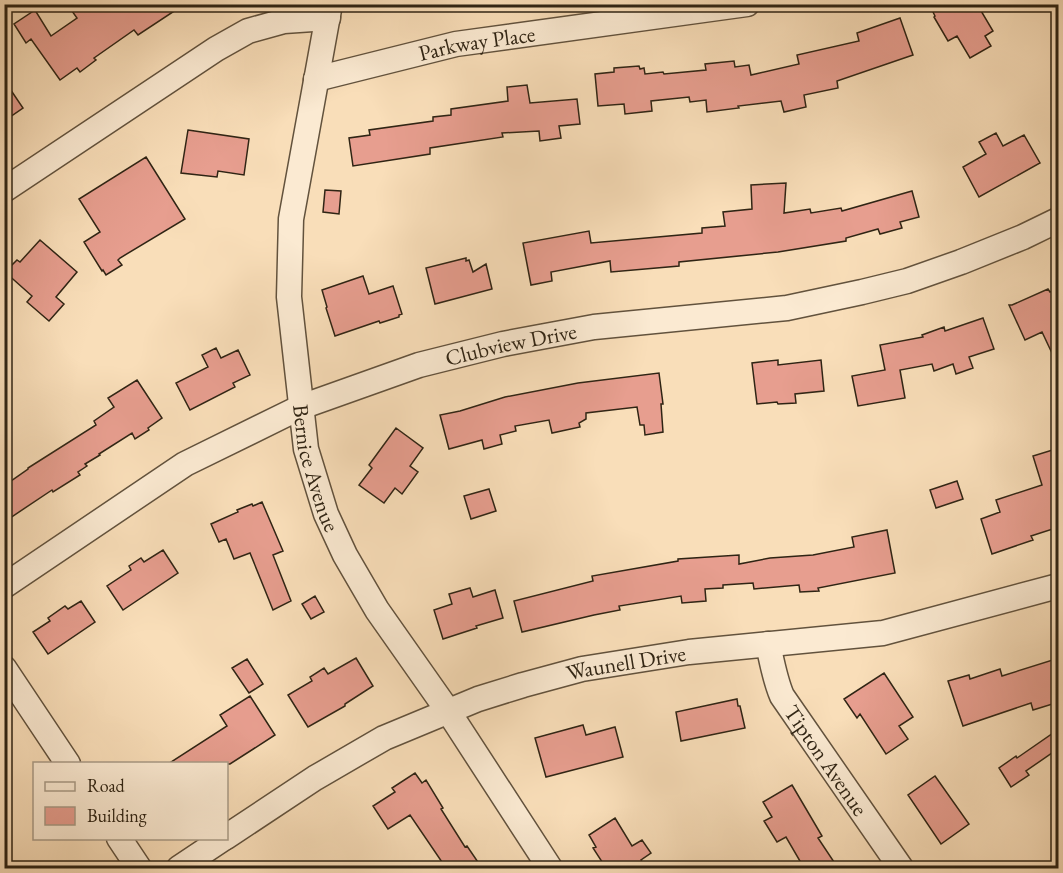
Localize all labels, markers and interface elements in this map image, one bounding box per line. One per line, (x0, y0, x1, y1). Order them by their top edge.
street label: Parkway Place (415, 19, 537, 68)
street label: Clubview Drive (442, 316, 579, 373)
street label: Bernice Avenue (286, 403, 346, 537)
street label: Waunell Drive (563, 639, 688, 688)
street label: Tipton Avenue (777, 699, 875, 822)
legend (33, 762, 228, 840)
text: Road (87, 774, 126, 797)
text: Building (87, 804, 147, 827)

